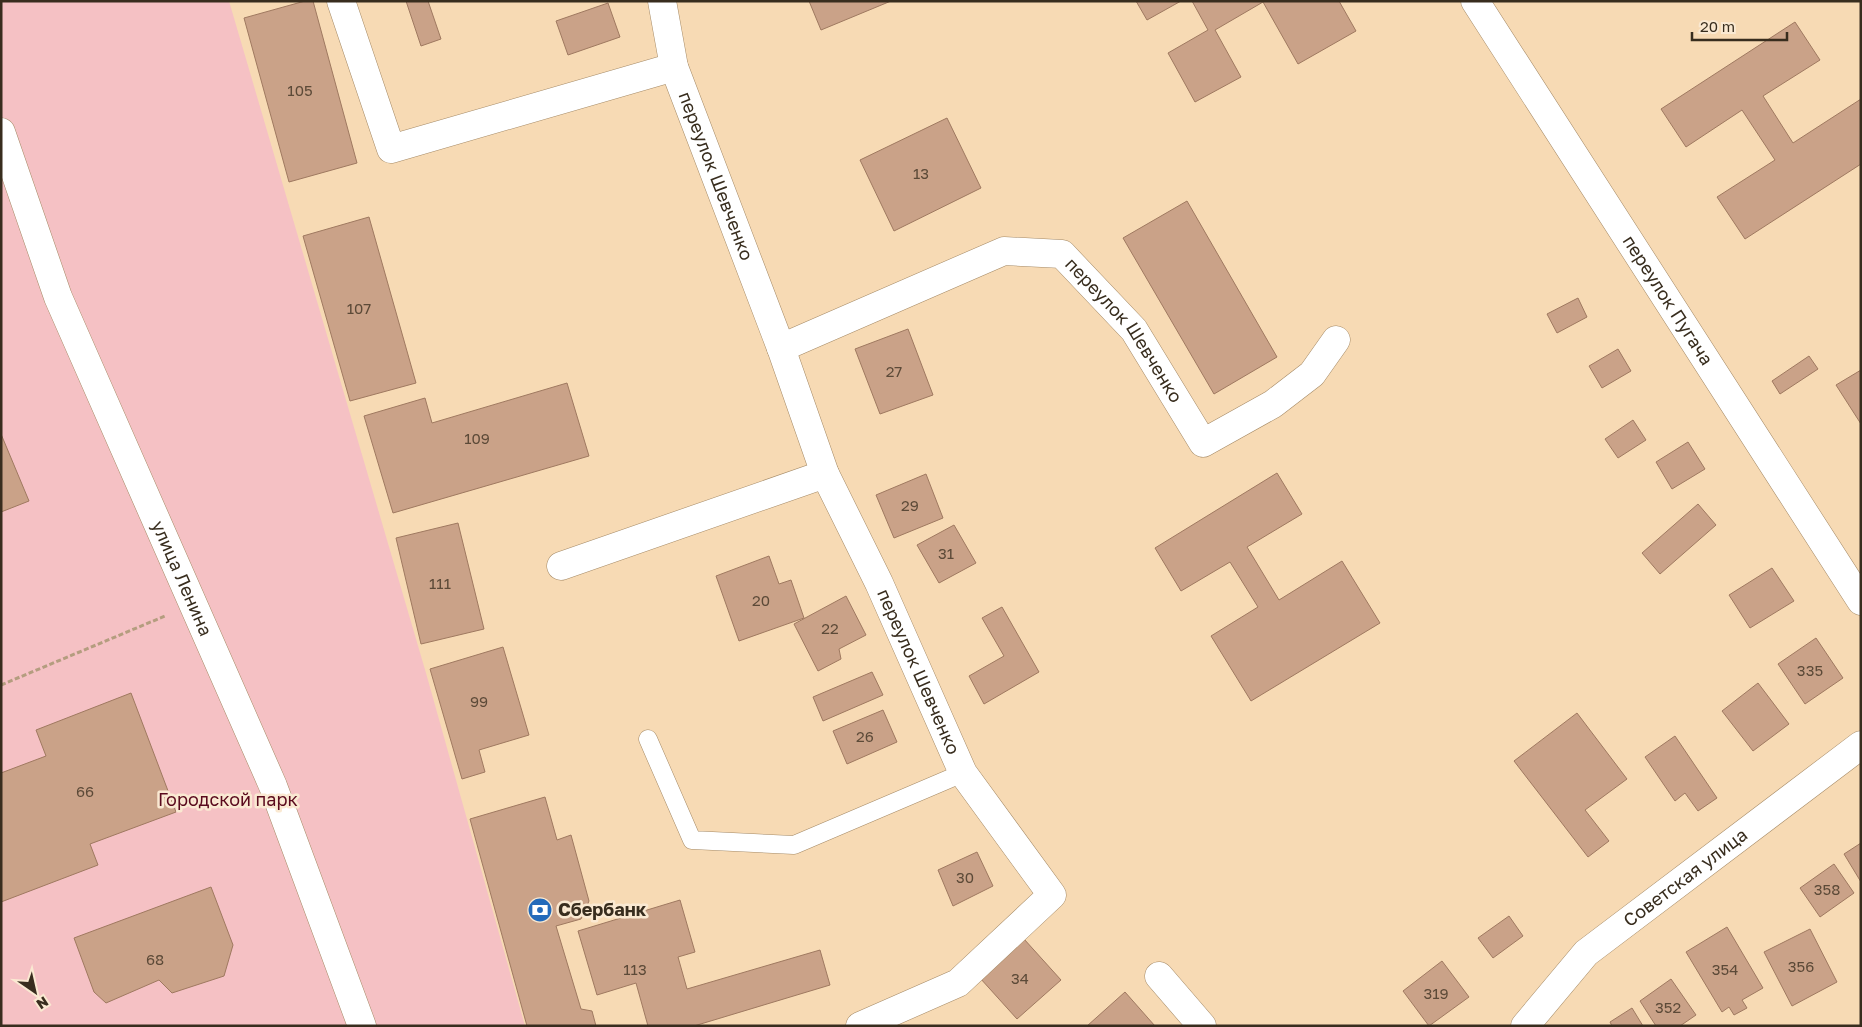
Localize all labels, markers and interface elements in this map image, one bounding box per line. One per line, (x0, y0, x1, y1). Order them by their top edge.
scale bar (1692, 10, 1787, 42)
text: 20 m (1700, 17, 1735, 35)
house number: 105 (287, 81, 313, 99)
street label: переулок Шевченко (674, 88, 759, 263)
house number: 13 (913, 164, 929, 182)
street label: переулок Пугача (1619, 231, 1718, 369)
street label: переулок Шевченко (1061, 253, 1188, 406)
house number: 107 (347, 299, 371, 317)
house number: 27 (886, 362, 902, 380)
house number: 109 (464, 429, 490, 447)
house number: 29 (901, 496, 919, 514)
street label: улица Ленина (148, 517, 218, 639)
house number: 31 (938, 544, 954, 562)
house number: 111 (429, 574, 451, 592)
street label: переулок Шевченко (873, 585, 965, 758)
house number: 20 (752, 591, 770, 609)
house number: 22 (821, 619, 839, 637)
house number: 335 (1797, 661, 1823, 679)
house number: 99 (470, 692, 488, 710)
house number: 26 (856, 727, 874, 745)
house number: 66 (76, 782, 94, 800)
park label: Городской парк (158, 788, 298, 810)
street label: Советская улица (1619, 823, 1751, 931)
house number: 30 (956, 868, 974, 886)
house number: 358 (1814, 880, 1840, 898)
bank icon: Сбербанк (527, 897, 553, 923)
place label: Сбербанк (558, 898, 647, 920)
house number: 68 (146, 950, 164, 968)
house number: 356 (1788, 957, 1814, 975)
house number: 113 (623, 960, 647, 978)
house number: 354 (1712, 960, 1738, 978)
north arrow (10, 967, 60, 1017)
house number: 34 (1011, 969, 1029, 987)
house number: 319 (1423, 984, 1449, 1002)
text: N (33, 993, 52, 1013)
house number: 352 (1655, 998, 1681, 1016)

